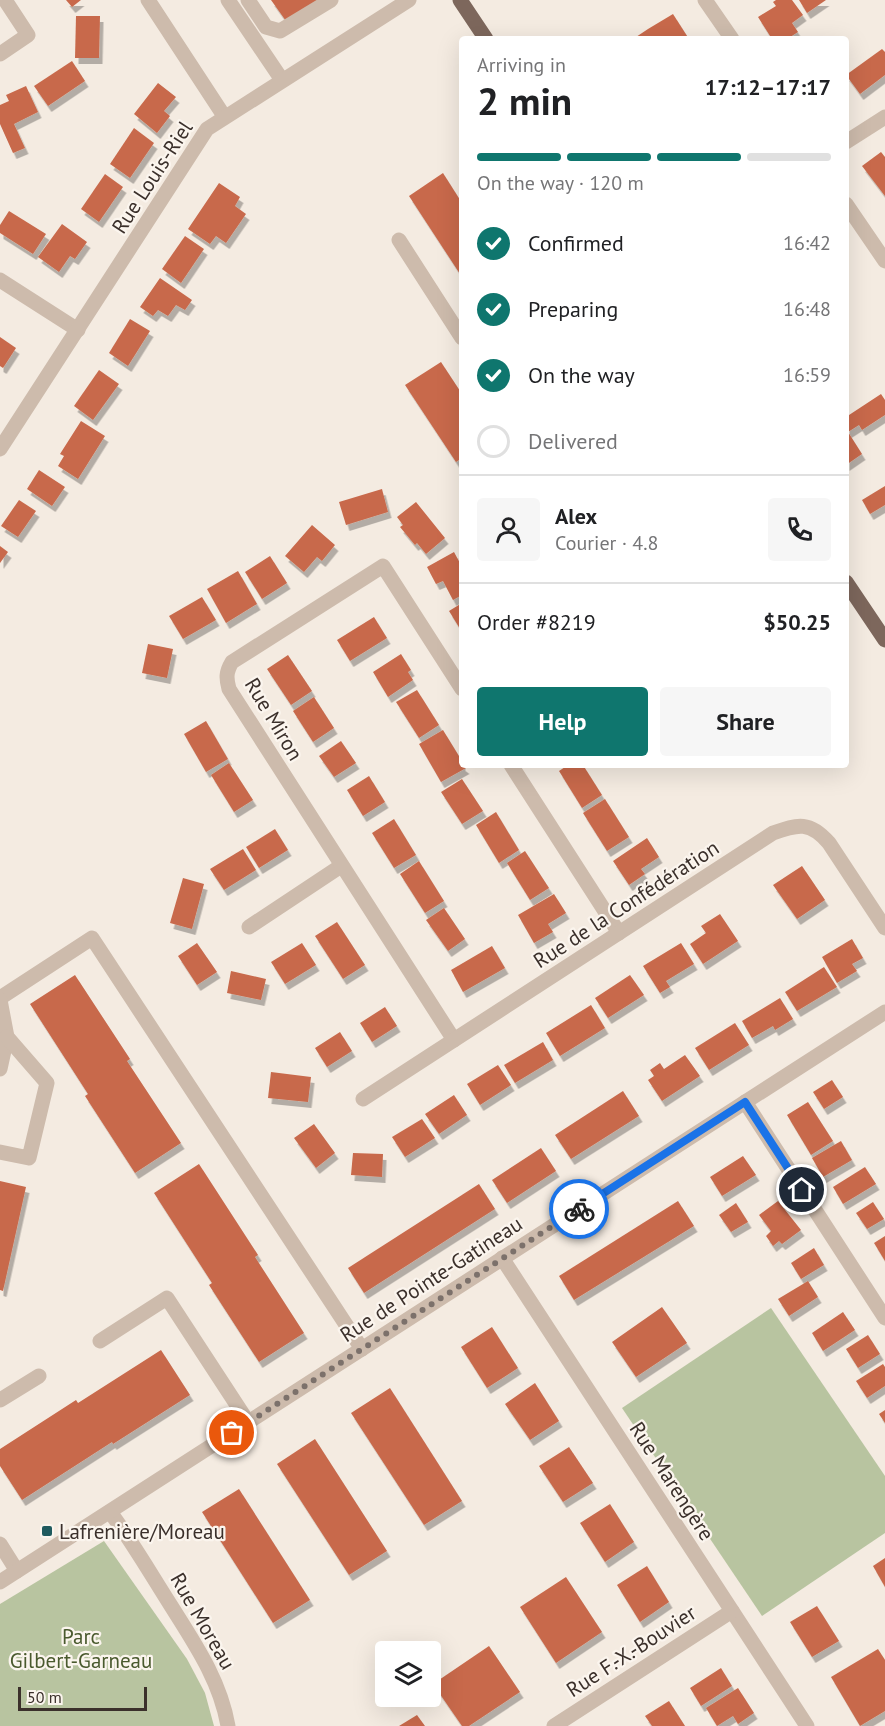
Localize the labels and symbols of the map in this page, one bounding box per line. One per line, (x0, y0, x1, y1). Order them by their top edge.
street label: Rue Louis-Riel (106, 116, 198, 238)
street label: Rue Miron (239, 673, 309, 765)
street label: Rue de la Confédération (528, 834, 724, 974)
pin (776, 1164, 827, 1215)
courier (549, 1179, 609, 1239)
street label: Rue de Pointe-Gatineau (335, 1210, 527, 1348)
pin (206, 1407, 257, 1458)
street label: Rue Marengère (624, 1417, 720, 1545)
place label: Lafrenière/Moreau (59, 1518, 225, 1545)
marker: Lafrenière/Moreau (40, 1524, 54, 1538)
street label: Rue Moreau (164, 1568, 242, 1674)
street label: Rue F.-X.-Bouvier (561, 1599, 701, 1703)
park label: Parc Gilbert-Garneau (10, 1623, 152, 1674)
scale bar (18, 1684, 147, 1712)

